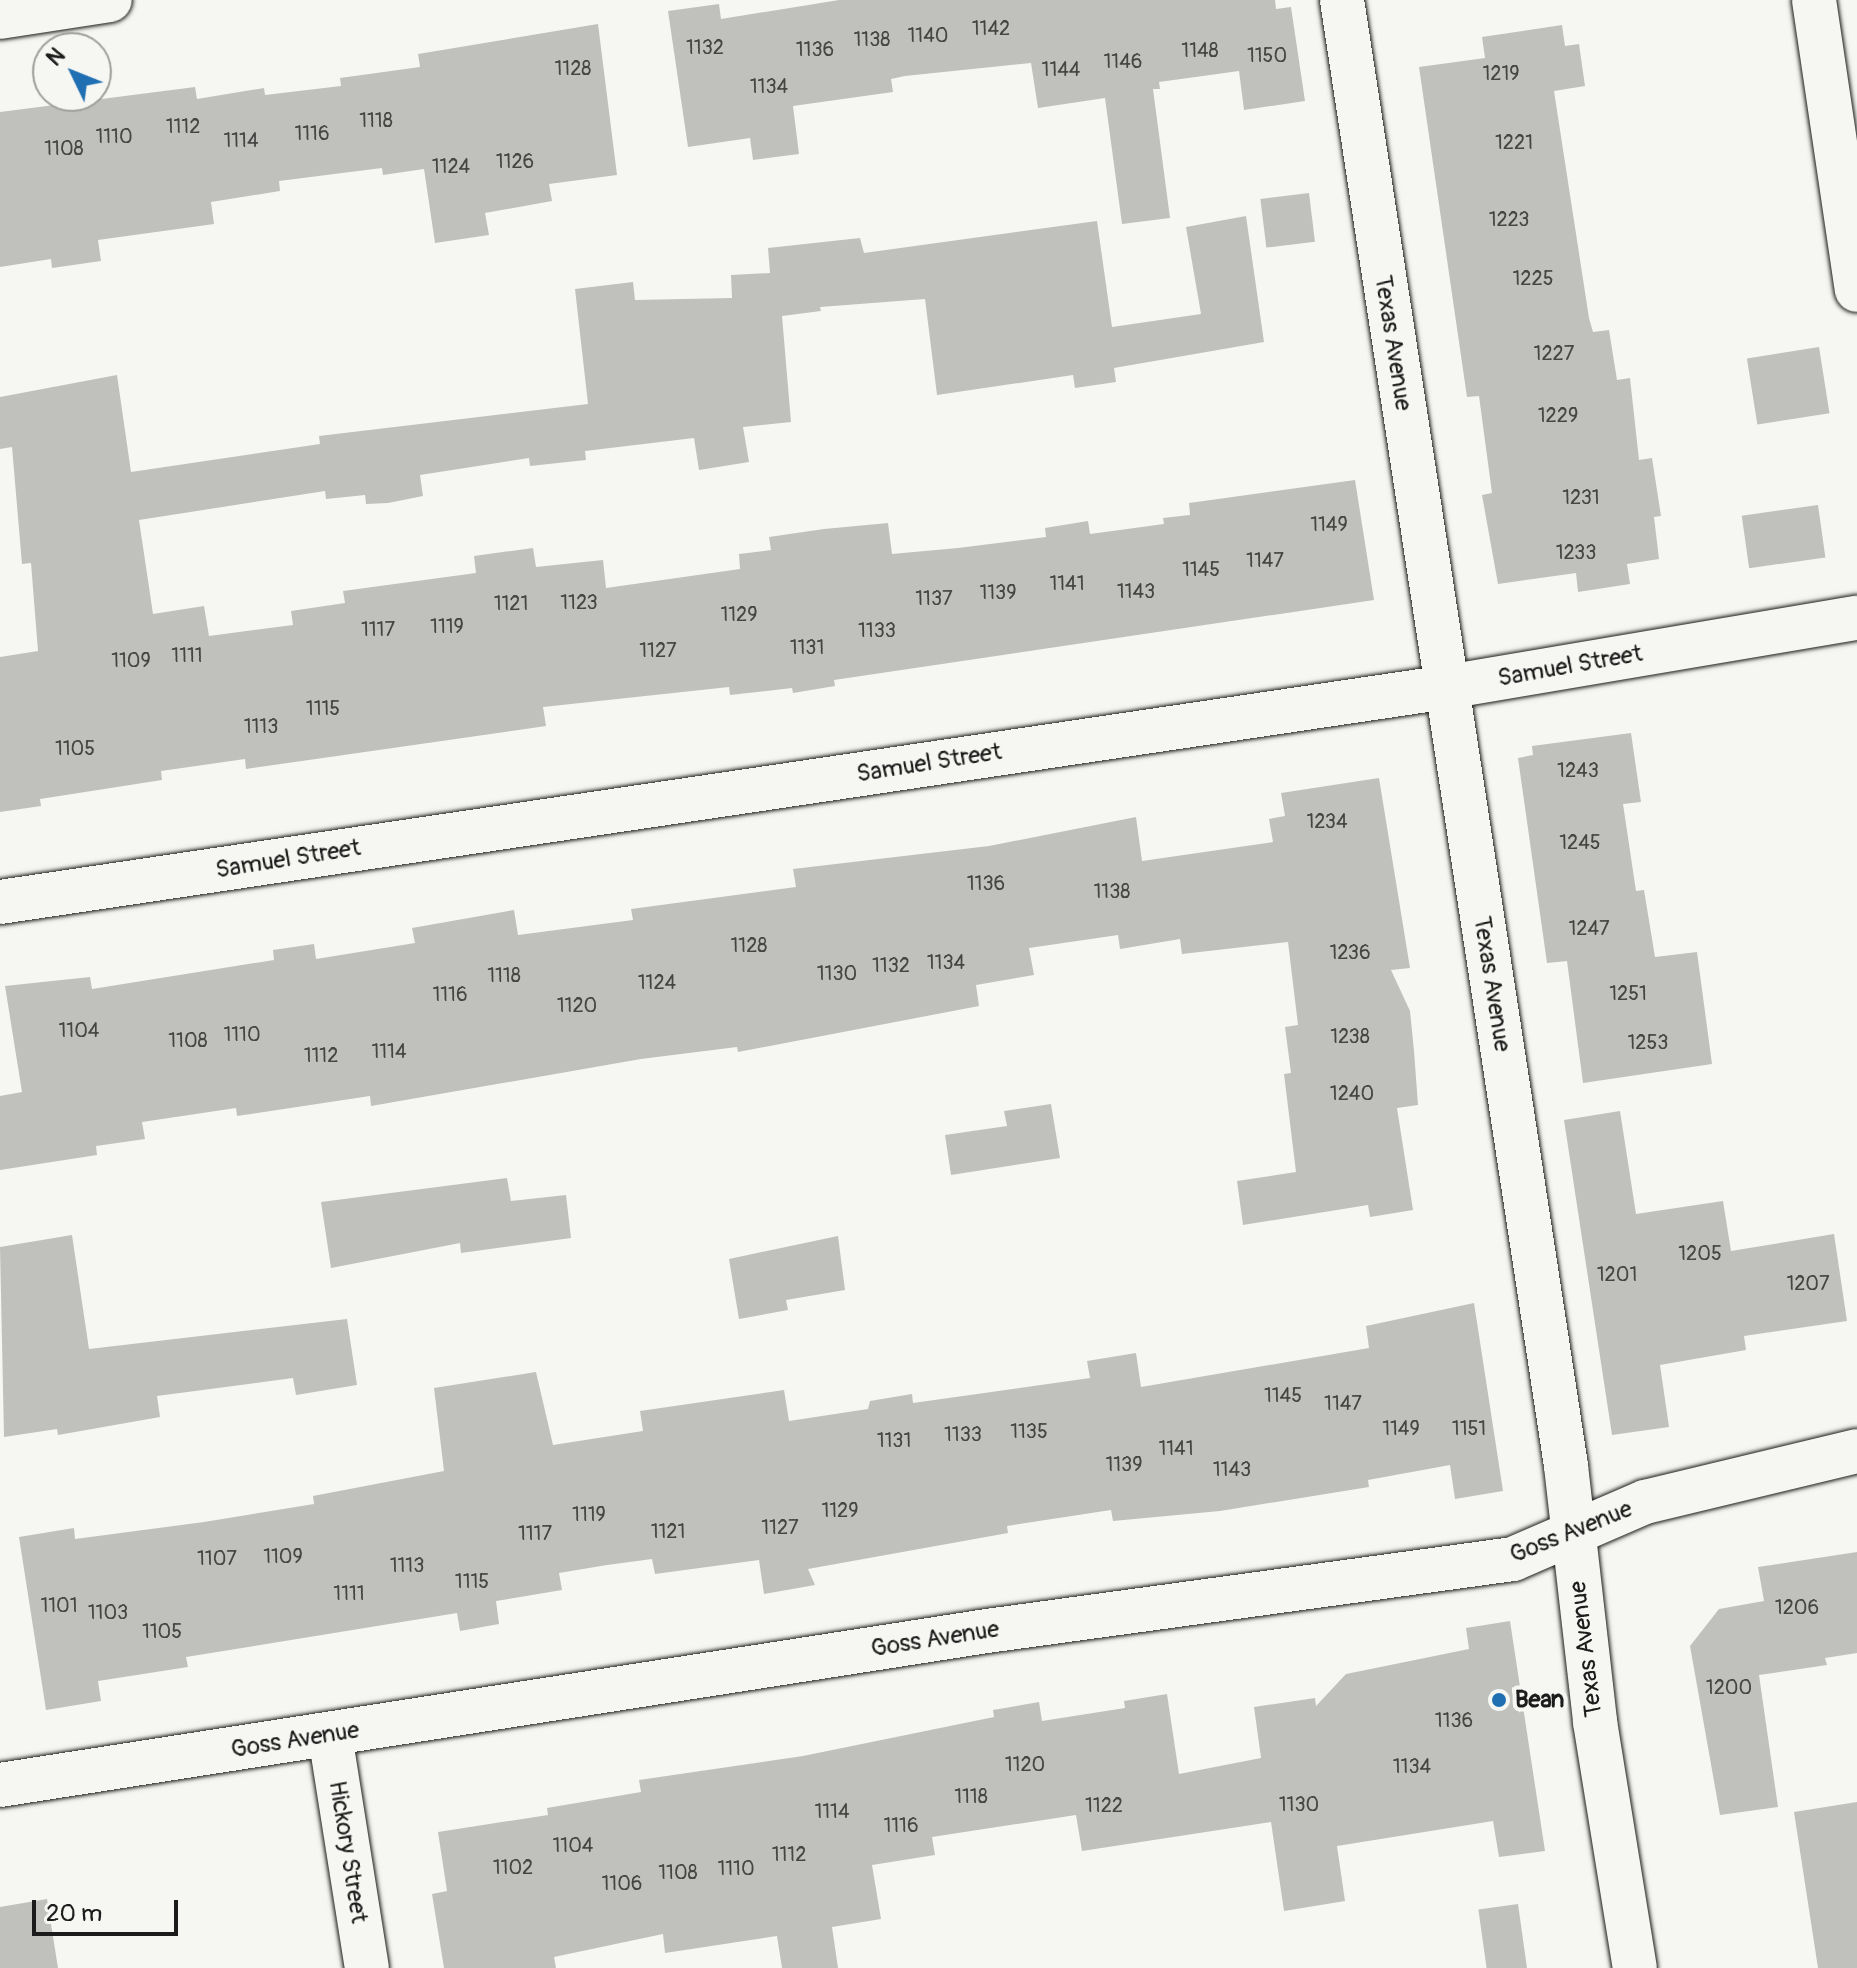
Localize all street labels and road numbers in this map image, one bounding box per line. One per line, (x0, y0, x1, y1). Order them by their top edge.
street label: Texas Avenue (1368, 273, 1418, 413)
street label: Samuel Street (1495, 639, 1645, 693)
street label: Samuel Street (854, 737, 1004, 789)
street label: Samuel Street (213, 833, 363, 885)
street label: Texas Avenue (1467, 914, 1517, 1054)
street label: Goss Avenue (1506, 1494, 1636, 1570)
street label: Texas Avenue (1563, 1579, 1609, 1719)
street label: Goss Avenue (869, 1615, 1001, 1663)
street label: Goss Avenue (229, 1716, 361, 1764)
street label: Hickory Street (323, 1779, 373, 1925)

